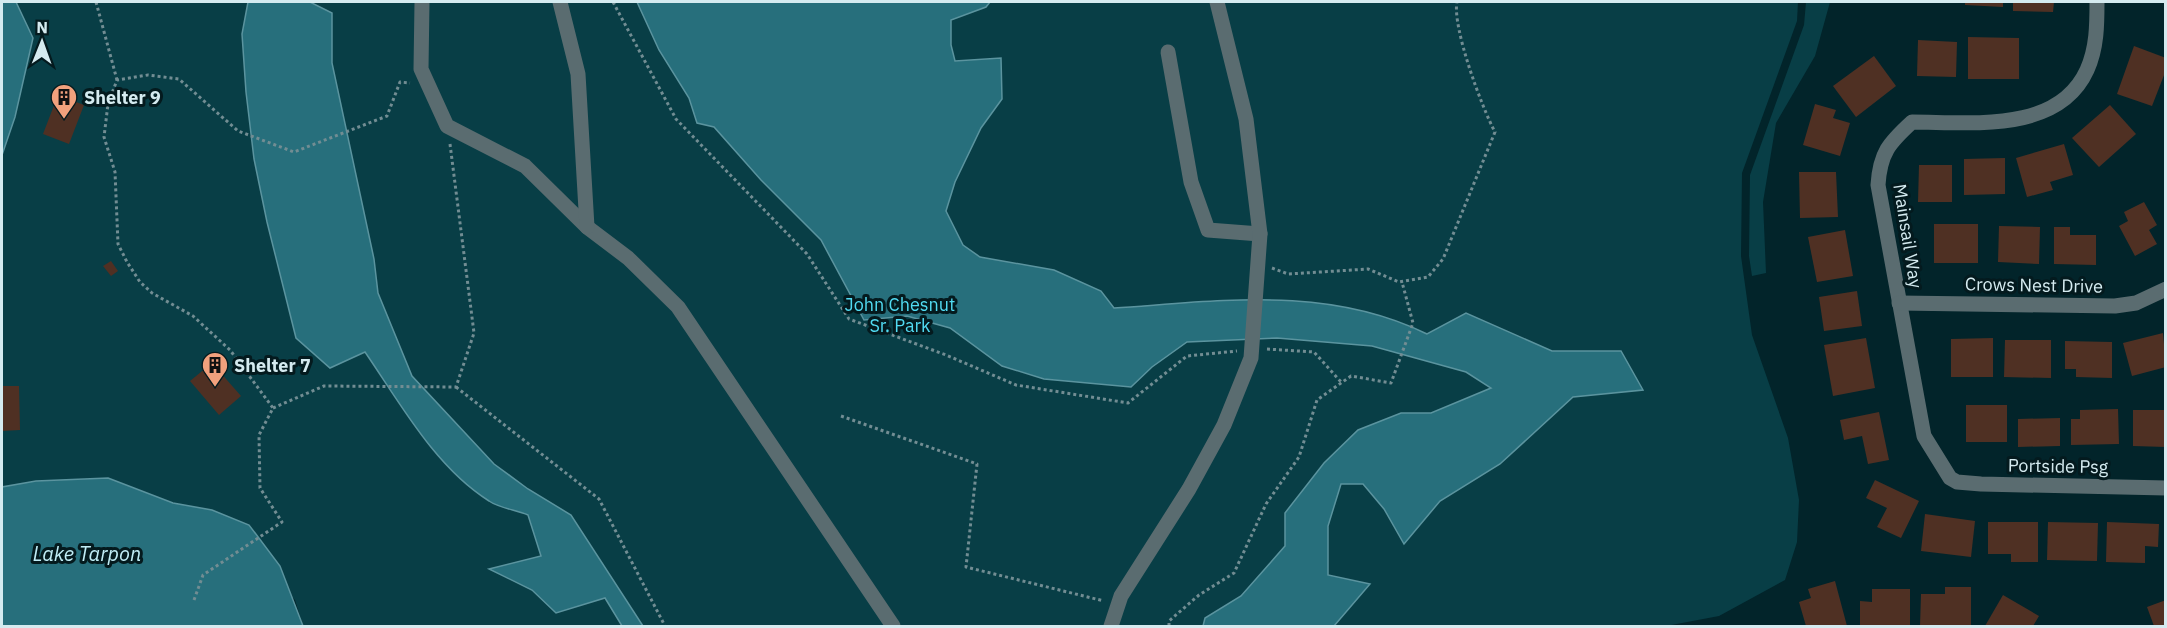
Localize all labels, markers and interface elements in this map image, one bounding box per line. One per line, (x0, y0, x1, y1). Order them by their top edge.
north arrow (12, 12, 72, 72)
text: N (36, 17, 48, 37)
building icon: Shelter 9 (49, 82, 79, 120)
place label: Shelter 9 (84, 86, 161, 109)
street label: Mainsail Way (1888, 182, 1928, 290)
street label: Crows Nest Drive (1965, 272, 2103, 298)
park label: John Chesnut Sr. Park (845, 293, 955, 337)
building icon: Shelter 7 (200, 350, 230, 388)
place label: Shelter 7 (234, 354, 311, 377)
street label: Portside Psg (2008, 454, 2109, 478)
water label: Lake Tarpon (33, 540, 141, 567)

